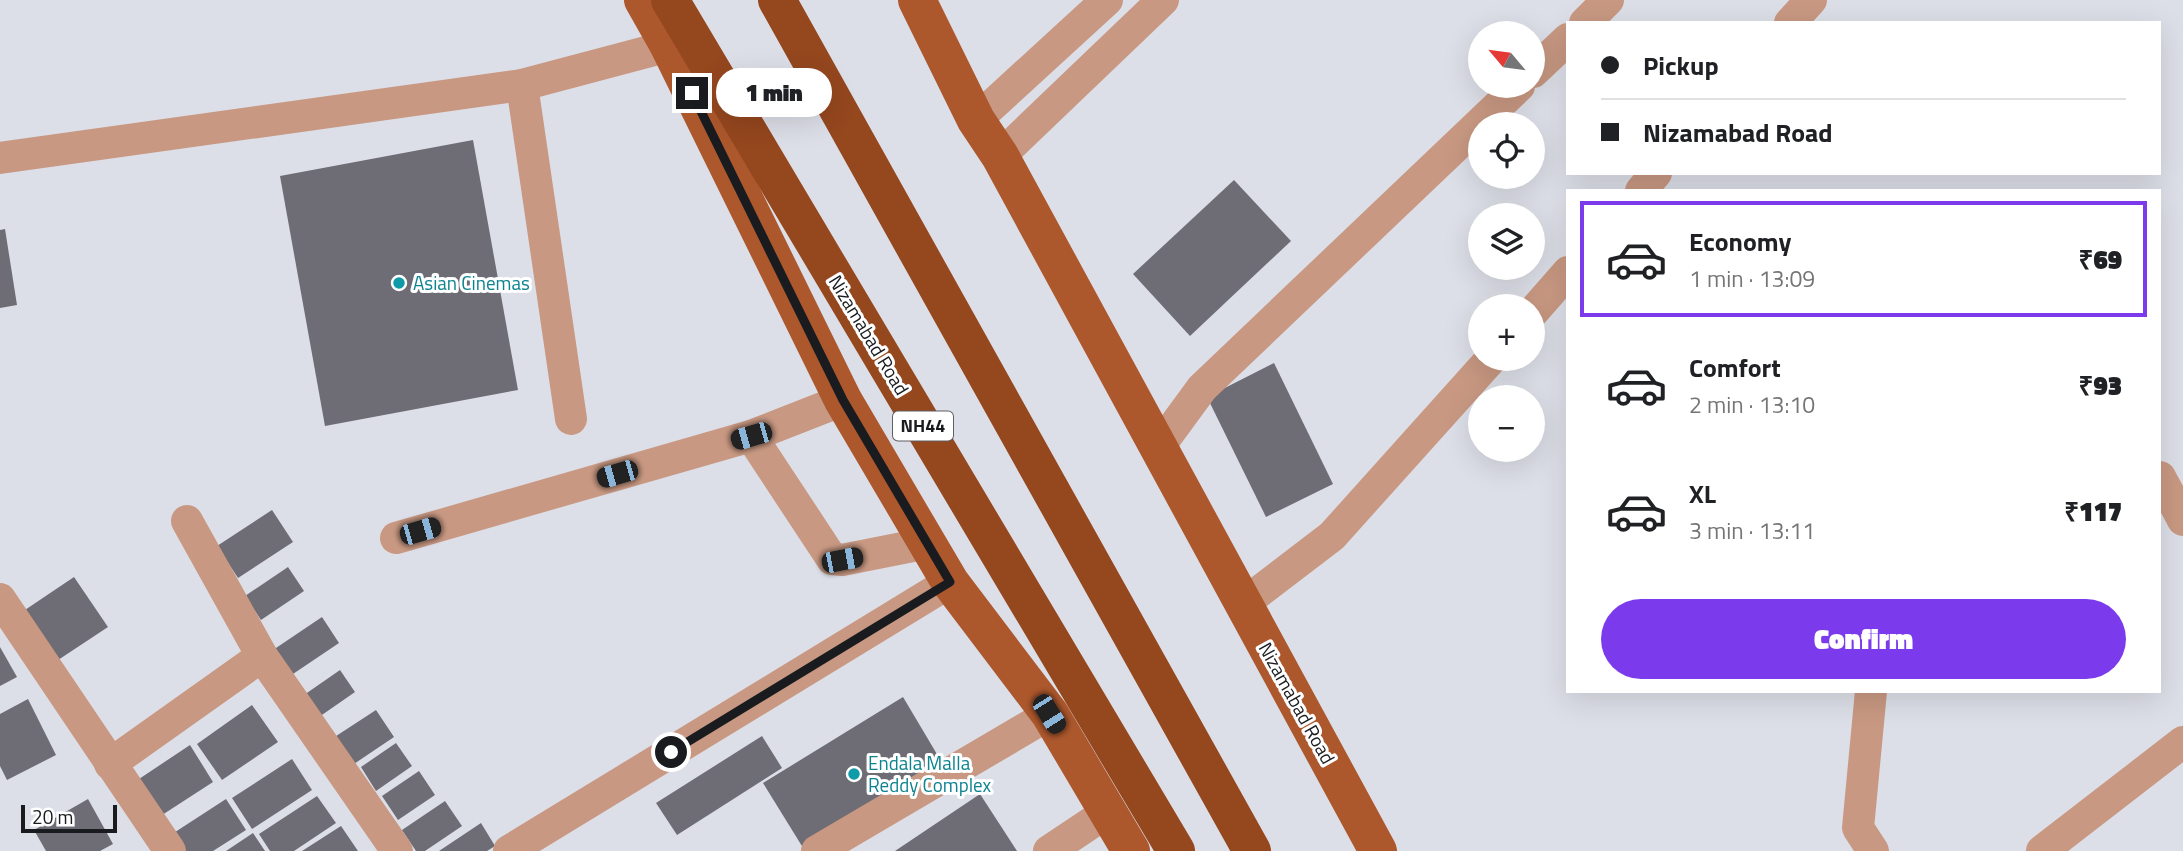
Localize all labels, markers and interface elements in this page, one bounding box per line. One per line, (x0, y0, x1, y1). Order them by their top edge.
north arrow (1468, 21, 1545, 98)
map controls (1468, 21, 1545, 462)
text: Pickup (1643, 46, 1719, 85)
callout: 1 min (716, 68, 832, 118)
text: 1 min (745, 75, 803, 110)
route end (676, 77, 708, 109)
button: locate (1468, 112, 1545, 189)
text: Nizamabad Road (1643, 113, 1833, 152)
button: layers (1468, 203, 1545, 280)
text: Economy (1689, 222, 1791, 261)
icon: car (1605, 228, 1668, 291)
text: ₹69 (2079, 240, 2122, 279)
text: 1 min · 13:09 (1689, 261, 1815, 296)
place label: Asian Cinemas (413, 268, 530, 297)
street label: Nizamabad Road (822, 269, 917, 400)
marker: Asian Cinemas (391, 275, 407, 291)
button: + (1468, 294, 1545, 371)
text: Comfort (1689, 348, 1781, 387)
icon: car (1605, 354, 1668, 417)
text: ₹93 (2079, 366, 2122, 405)
button: − (1468, 385, 1545, 462)
text: 2 min · 13:10 (1689, 387, 1815, 422)
road number: NH44 (893, 412, 953, 440)
car (728, 420, 775, 452)
car (594, 458, 641, 490)
text: XL (1689, 474, 1716, 513)
icon: car (1605, 480, 1668, 543)
text: ₹117 (2064, 492, 2122, 531)
text: 3 min · 13:11 (1689, 513, 1815, 548)
car (397, 515, 444, 547)
car (820, 546, 865, 574)
button: Confirm (1601, 599, 2126, 679)
street label: Nizamabad Road (1252, 636, 1343, 769)
car (1029, 691, 1070, 737)
route start (655, 736, 687, 768)
place label: Endala Malla Reddy Complex (868, 748, 992, 799)
marker: Endala Malla Reddy Complex (846, 766, 862, 782)
scale bar (21, 802, 117, 834)
text: 20 m (32, 802, 73, 831)

